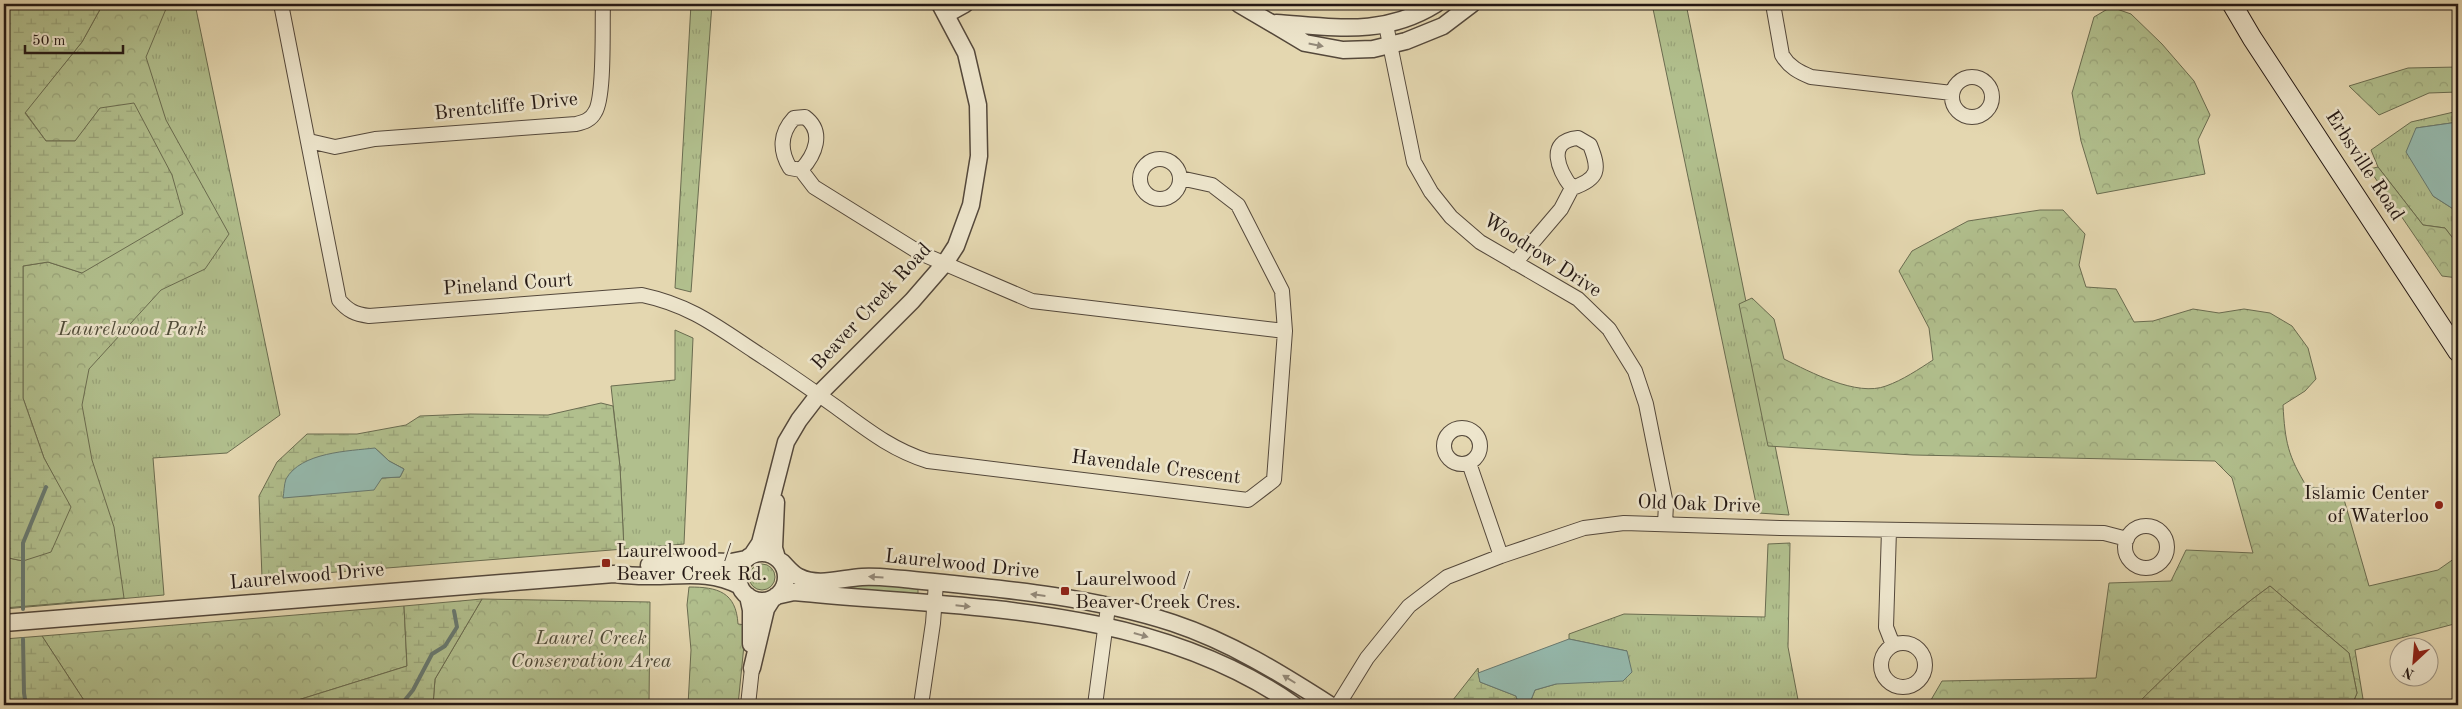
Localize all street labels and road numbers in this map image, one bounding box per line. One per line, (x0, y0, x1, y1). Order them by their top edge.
street label: Brentcliffe Drive (433, 89, 579, 125)
street label: Erbsville Road (2321, 107, 2407, 225)
street label: Woodrow Drive (1479, 210, 1605, 302)
street label: Beaver Creek Road (808, 240, 936, 374)
street label: Pineland Court (442, 270, 574, 300)
street label: Havendale Crescent (1070, 448, 1242, 488)
street label: Old Oak Drive (1637, 493, 1761, 517)
street label: Laurelwood Drive (884, 547, 1040, 583)
street label: Laurelwood Drive (229, 560, 385, 594)

